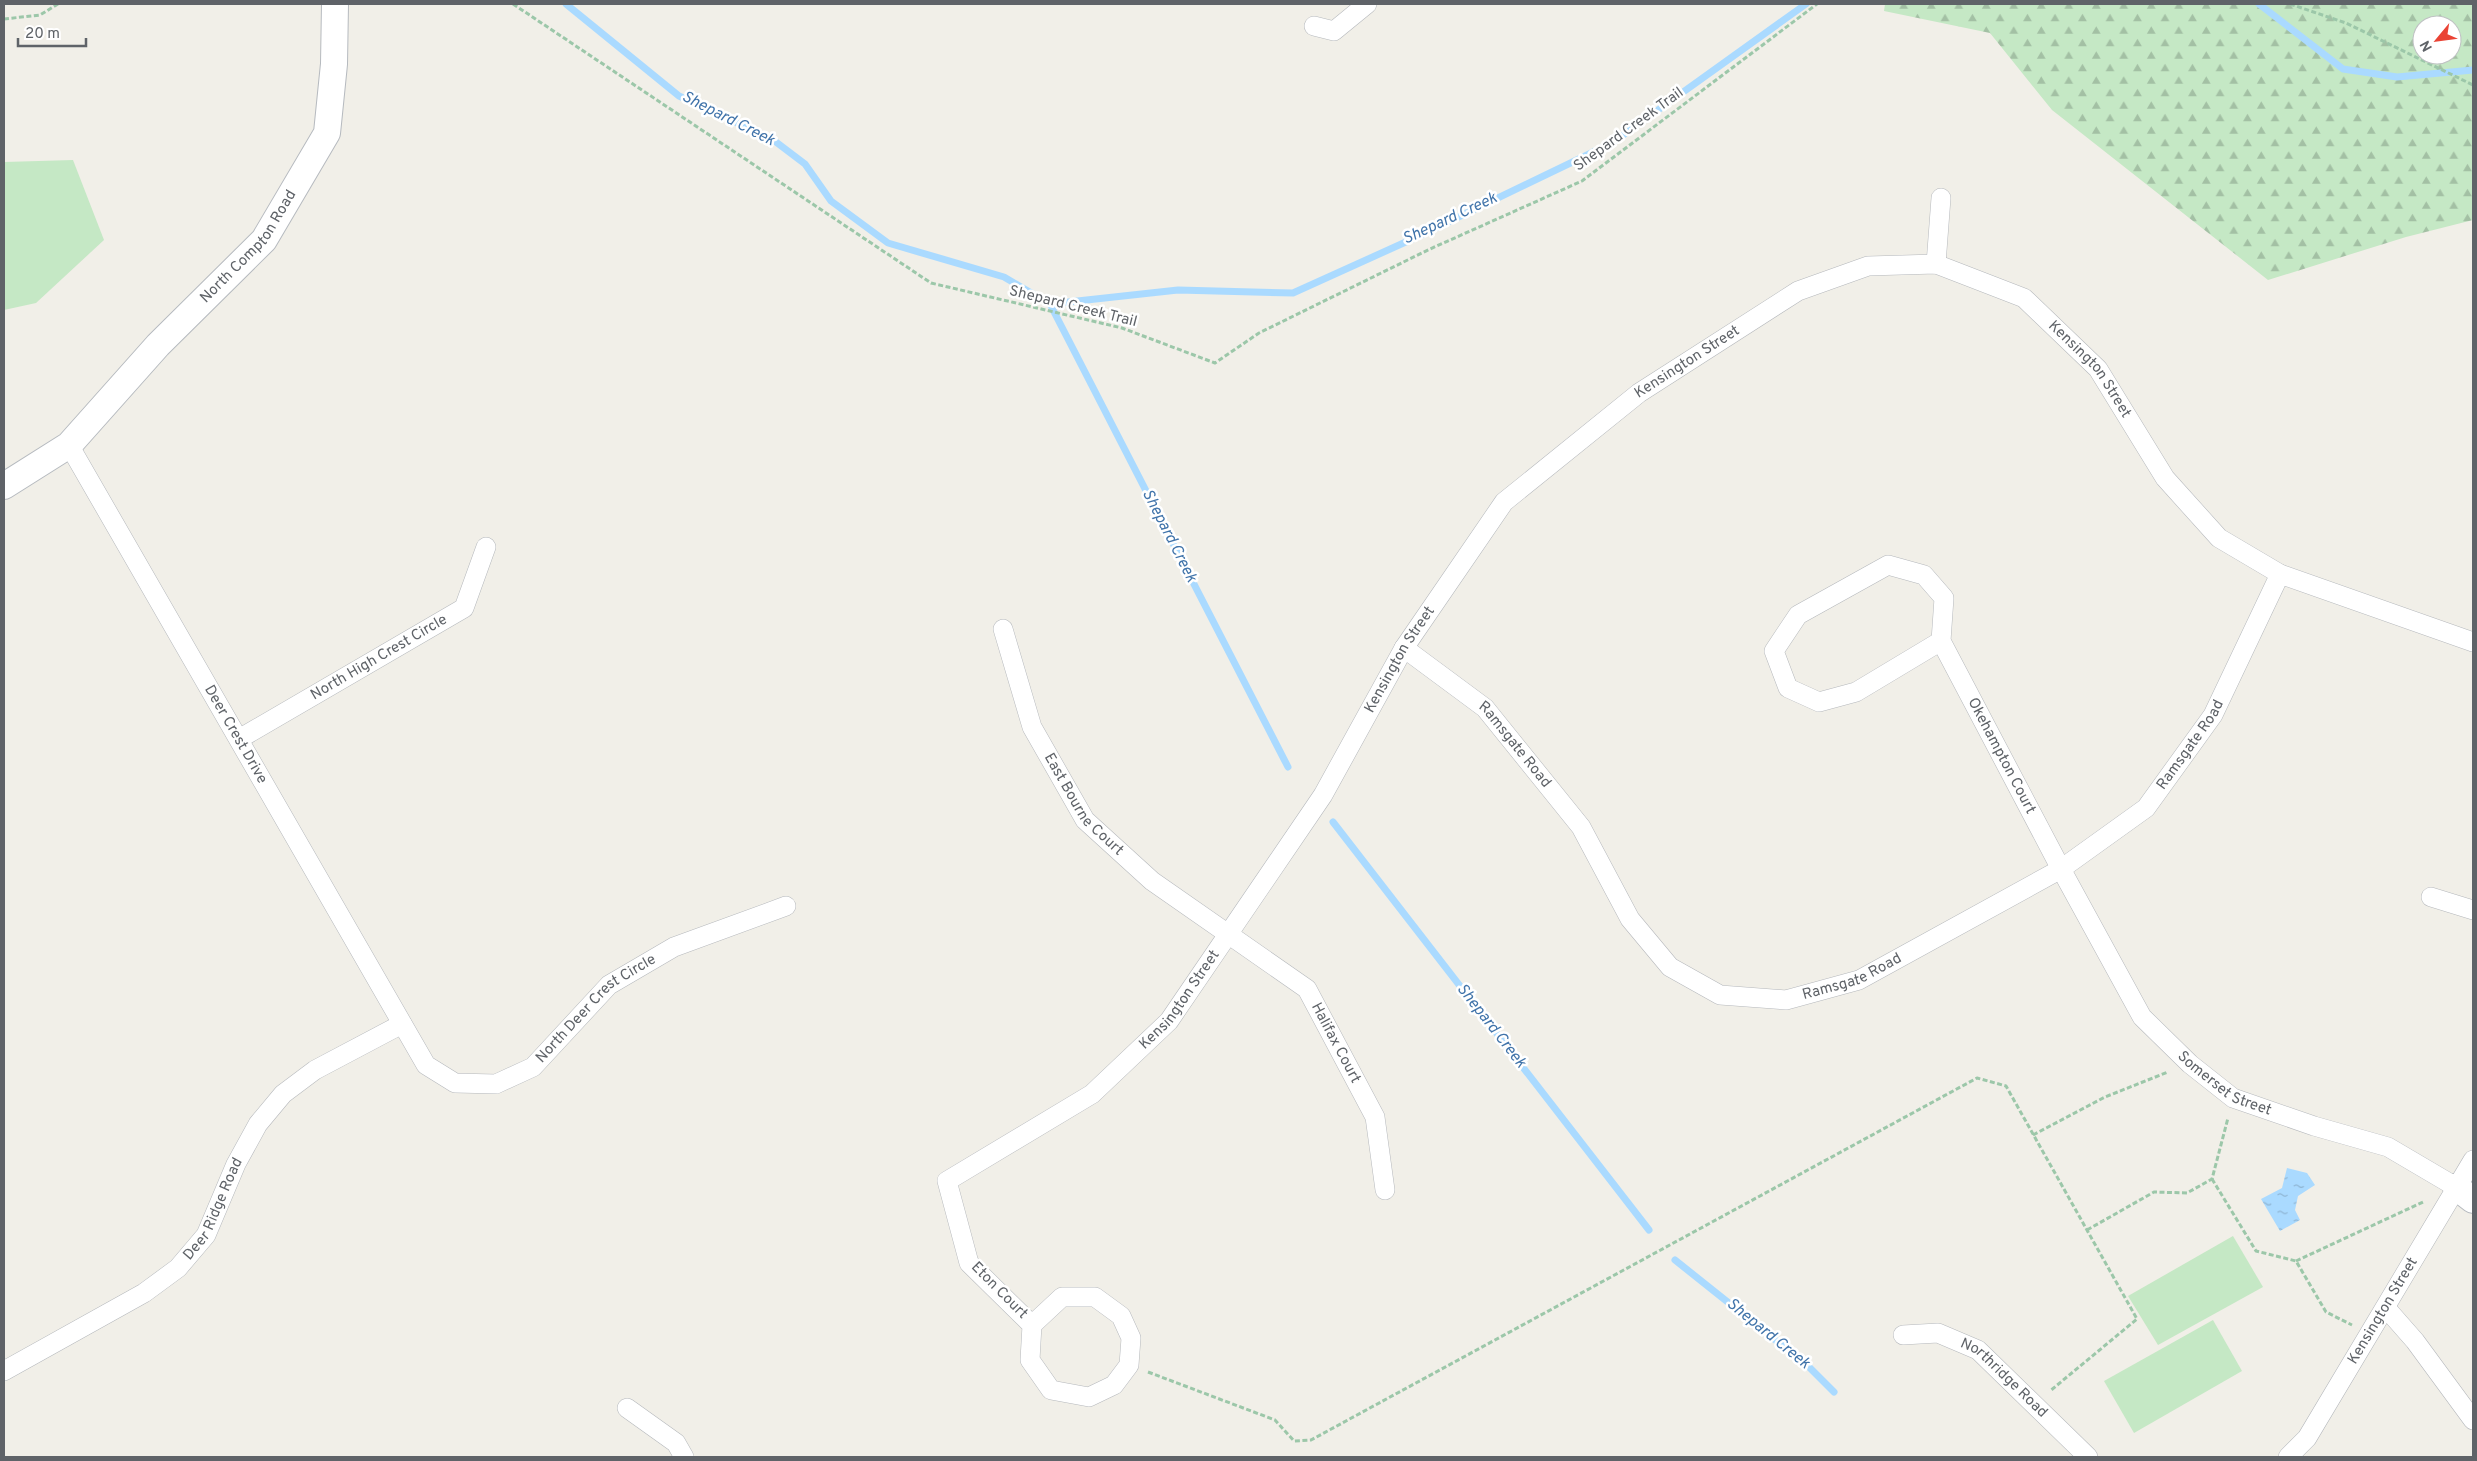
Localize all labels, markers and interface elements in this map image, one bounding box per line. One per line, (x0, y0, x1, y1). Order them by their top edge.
scale bar (18, 15, 85, 47)
north arrow (2412, 15, 2462, 65)
text: 20 m (25, 25, 60, 44)
text: N (2417, 37, 2437, 54)
street label: Shepard Creek Trail (1570, 84, 1688, 176)
water label: Shepard Creek (678, 87, 779, 151)
street label: North Compton Road (196, 187, 301, 307)
water label: Shepard Creek (1400, 188, 1501, 250)
street label: Shepard Creek Trail (1007, 282, 1139, 332)
street label: Kensington Street (2044, 317, 2135, 421)
street label: Kensington Street (1631, 321, 1743, 403)
water label: Shepard Creek (1137, 486, 1201, 587)
street label: Kensington Street (1360, 603, 1439, 717)
street label: North High Crest Circle (307, 610, 451, 705)
street label: Deer Crest Drive (200, 682, 272, 787)
street label: Okehampton Court (1963, 695, 2040, 817)
street label: Ramsgate Road (1475, 697, 1555, 792)
street label: Ramsgate Road (2153, 697, 2228, 794)
street label: East Bourne Court (1039, 750, 1128, 860)
street label: Kensington Street (1135, 947, 1224, 1054)
street label: Ramsgate Road (1800, 949, 1905, 1005)
street label: North Deer Crest Circle (532, 950, 660, 1067)
water label: Shepard Creek (1452, 980, 1531, 1073)
street label: Halifax Court (1307, 1000, 1365, 1087)
street label: Somerset Street (2173, 1047, 2274, 1120)
street label: Deer Ridge Road (179, 1154, 247, 1264)
street label: Kensington Street (2344, 1254, 2422, 1368)
street label: Eton Court (966, 1258, 1032, 1324)
water label: Shepard Creek (1722, 1294, 1815, 1374)
street label: Northridge Road (1957, 1334, 2052, 1422)

